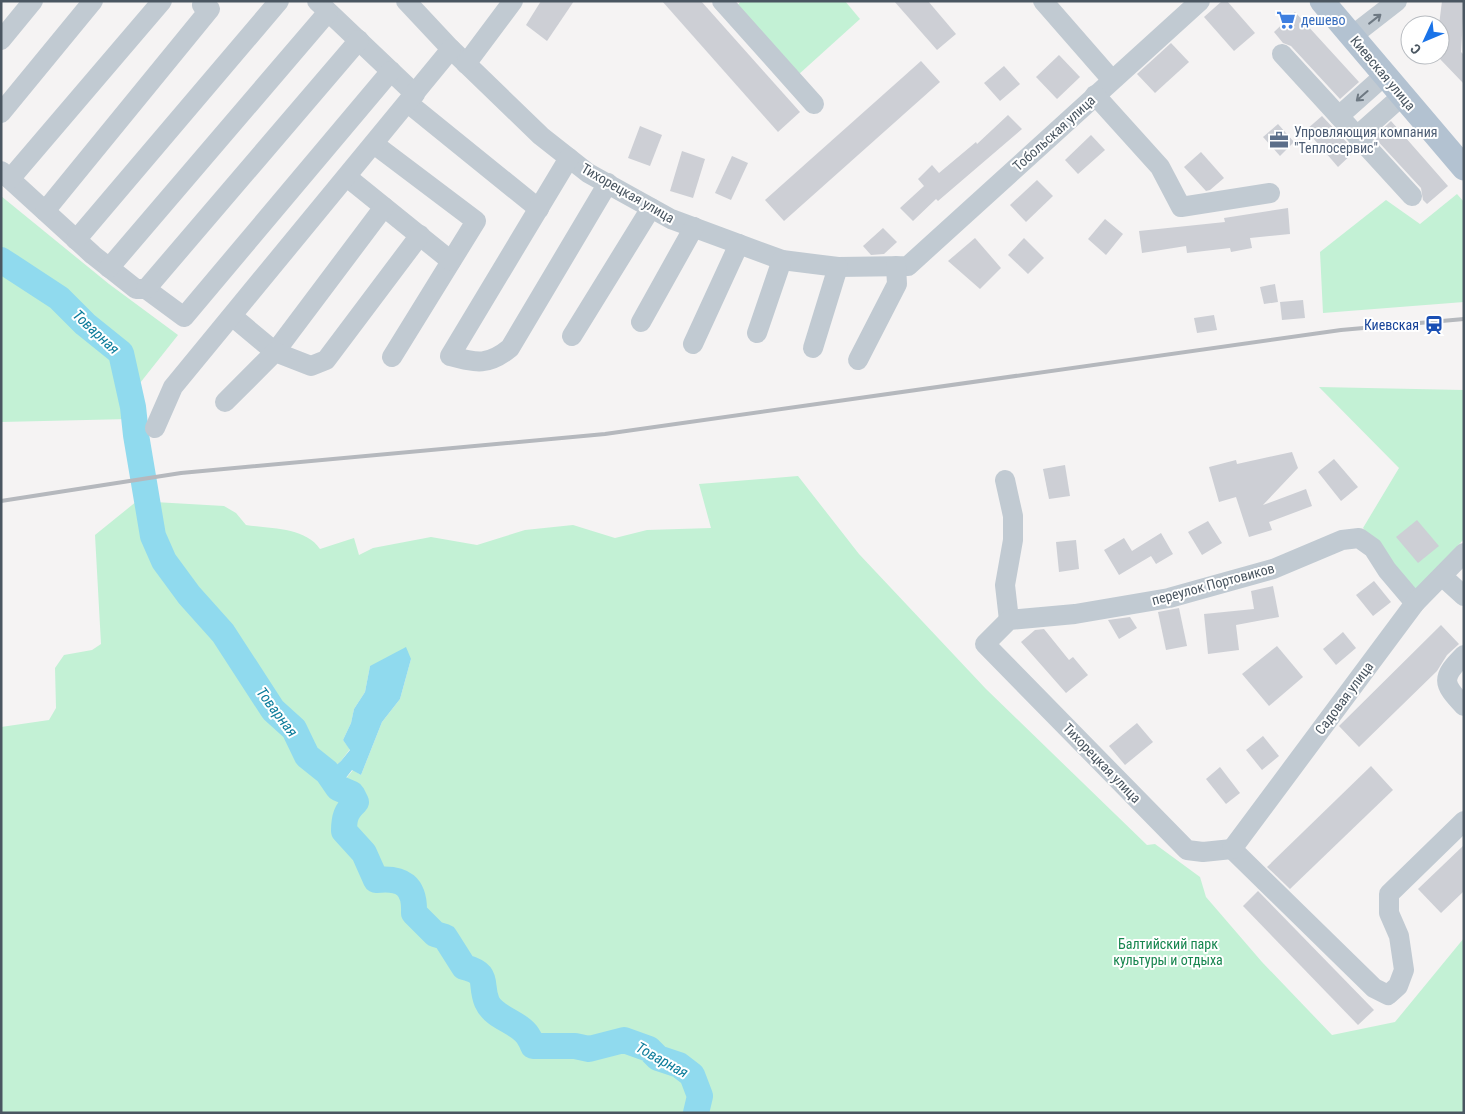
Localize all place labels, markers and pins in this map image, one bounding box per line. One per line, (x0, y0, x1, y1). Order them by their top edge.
supermarket icon: дешево (1275, 9, 1297, 31)
place label: дешево (1301, 12, 1346, 28)
place label: Упровляющия компания "Теплосервис" (1294, 124, 1438, 156)
office icon: Упровляющия компания "Теплосервис" (1268, 129, 1290, 151)
station icon: Киевская (1423, 314, 1445, 336)
place label: Киевская (1364, 317, 1419, 333)

